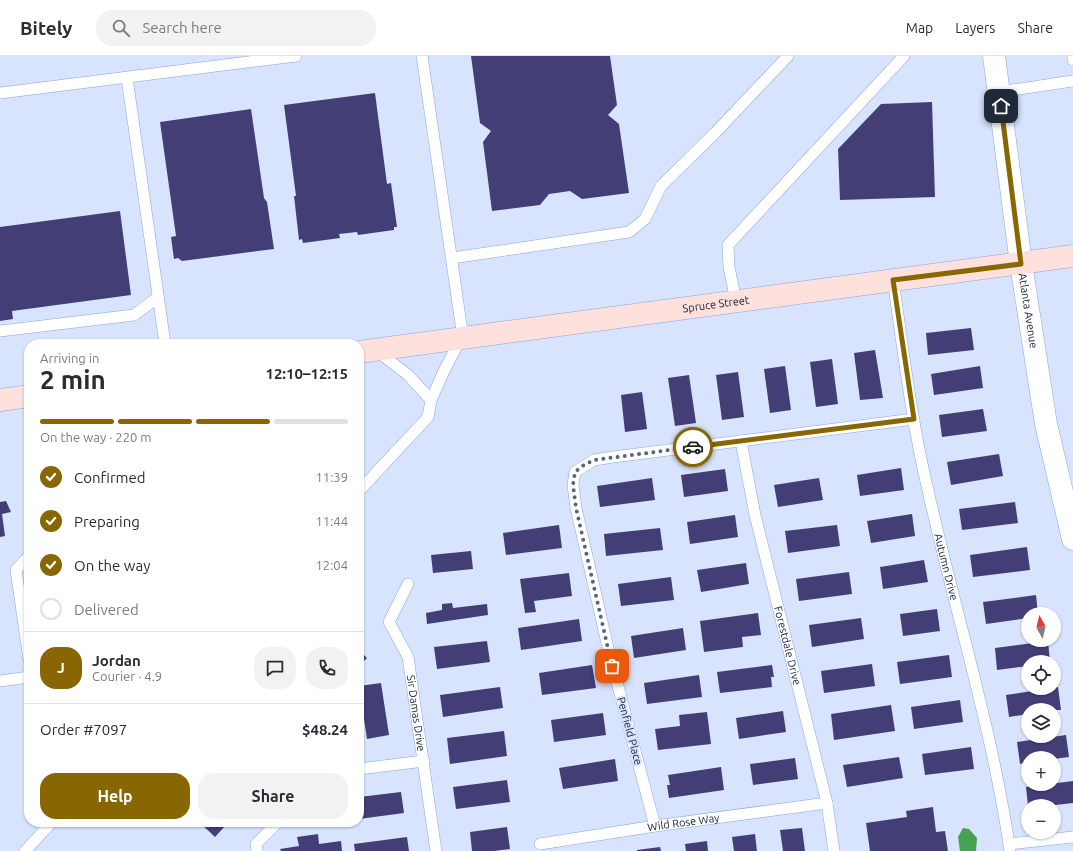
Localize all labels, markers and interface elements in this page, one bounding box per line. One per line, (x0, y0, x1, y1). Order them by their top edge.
search box (96, 10, 376, 46)
text: Bitely (20, 17, 72, 39)
icon: search (110, 17, 132, 39)
text: Search here (142, 19, 222, 36)
text: Map (906, 20, 933, 36)
text: Layers (955, 20, 995, 36)
text: Share (1017, 20, 1053, 36)
pin (984, 89, 1018, 123)
icon: home (990, 95, 1012, 117)
street label: Atlanta Avenue (1017, 272, 1040, 349)
street label: Spruce Street (682, 294, 751, 314)
text: Arriving in (40, 351, 99, 365)
text: 2 min (40, 365, 106, 394)
text: 12:10–12:15 (265, 365, 348, 382)
courier (673, 427, 713, 467)
text: On the way · 220 m (40, 430, 152, 444)
icon: car (682, 436, 704, 458)
icon: check (40, 466, 62, 488)
text: Confirmed (74, 469, 146, 486)
text: 11:39 (315, 470, 348, 484)
icon: check (40, 510, 62, 532)
text: Preparing (74, 513, 140, 530)
text: 11:44 (315, 514, 348, 528)
street label: Autumn Drive (932, 532, 960, 602)
icon: check (40, 554, 62, 576)
text: On the way (74, 557, 150, 574)
text: 12:04 (315, 558, 348, 572)
text: Delivered (74, 601, 139, 618)
street label: Forestdale Drive (772, 605, 803, 687)
north arrow (1021, 607, 1061, 647)
map controls (1021, 607, 1061, 839)
button: chat (254, 647, 296, 689)
button: phone (306, 647, 348, 689)
pin (595, 649, 629, 683)
text: Jordan (92, 652, 141, 669)
icon: bag (601, 655, 623, 677)
button: locate (1021, 655, 1061, 695)
text: J (57, 659, 65, 676)
text: Courier · 4.9 (92, 669, 162, 683)
street label: Sir Damas Drive (405, 674, 428, 752)
street label: Penfield Place (615, 696, 645, 766)
button: layers (1021, 703, 1061, 743)
text: Order #7097 (40, 721, 127, 738)
text: $48.24 (302, 721, 348, 738)
button: + (1021, 751, 1061, 791)
button: Help (40, 773, 190, 819)
button: Share (198, 773, 348, 819)
button: − (1021, 799, 1061, 839)
street label: Wild Rose Way (646, 811, 721, 833)

